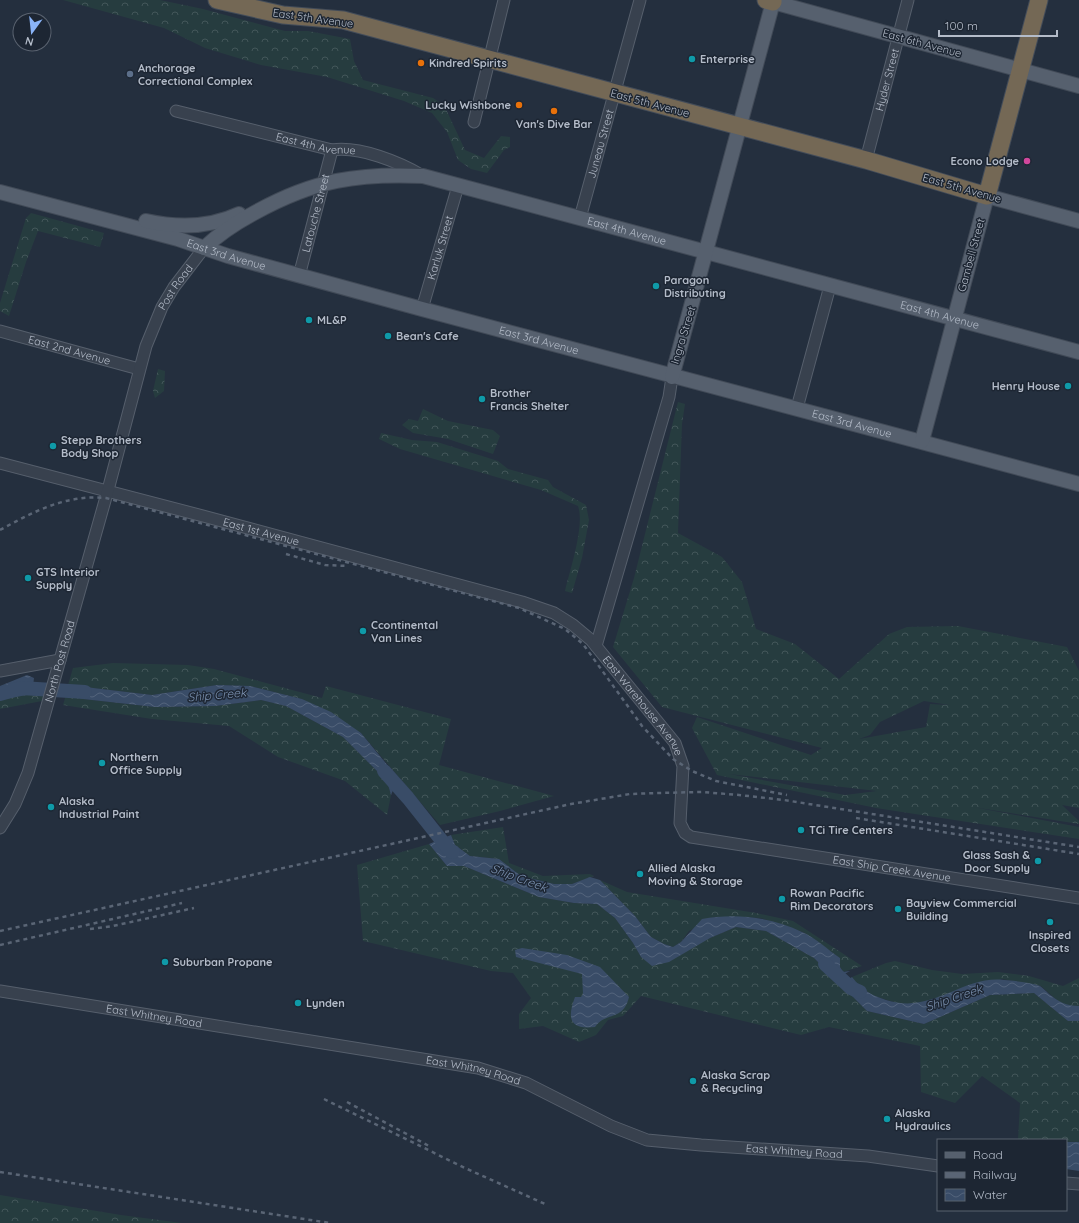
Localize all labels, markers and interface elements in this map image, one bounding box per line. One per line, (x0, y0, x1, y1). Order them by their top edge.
street label: East 5th Avenue (272, 5, 354, 31)
north arrow (12, 12, 52, 52)
scale bar (939, 12, 1057, 38)
text: 100 m (945, 18, 978, 33)
street label: East 6th Avenue (881, 26, 963, 60)
text: N (24, 34, 35, 49)
street label: Hyder Street (872, 47, 902, 113)
place label: Enterprise (700, 52, 755, 66)
marker: Enterprise (687, 54, 697, 64)
place label: Kindred Spirits (429, 56, 507, 70)
marker: Kindred Spirits (416, 58, 426, 68)
place label: Anchorage Correctional Complex (138, 61, 253, 88)
marker: Anchorage Correctional Complex (125, 69, 135, 79)
street label: East 5th Avenue (609, 86, 691, 120)
place label: Lucky Wishbone (425, 98, 511, 112)
marker: Lucky Wishbone (514, 100, 524, 110)
marker: Van's Dive Bar (549, 106, 559, 116)
street label: Juneau Street (584, 107, 617, 180)
place label: Van's Dive Bar (516, 117, 592, 131)
street label: East 4th Avenue (275, 129, 357, 157)
place label: Econo Lodge (950, 154, 1020, 168)
marker: Econo Lodge (1022, 156, 1032, 166)
street label: East 5th Avenue (921, 170, 1003, 206)
street label: Latouche Street (299, 172, 332, 254)
street label: East 4th Avenue (586, 213, 668, 248)
street label: Karluk Street (424, 214, 456, 281)
street label: Gambell Street (954, 216, 988, 293)
street label: East 3rd Avenue (185, 236, 268, 273)
street label: Post Road (155, 262, 196, 313)
place label: Paragon Distributing (664, 273, 726, 300)
marker: Paragon Distributing (651, 281, 661, 291)
street label: East 4th Avenue (899, 297, 981, 332)
street label: Ingra Street (668, 304, 699, 366)
place label: ML&P (317, 313, 347, 327)
marker: ML&P (304, 315, 314, 325)
street label: East 3rd Avenue (498, 323, 580, 357)
place label: Bean's Cafe (396, 329, 459, 343)
marker: Bean's Cafe (383, 331, 393, 341)
street label: East 2nd Avenue (27, 332, 112, 368)
place label: Henry House (992, 379, 1061, 393)
marker: Henry House (1063, 381, 1073, 391)
place label: Brother Francis Shelter (490, 386, 569, 413)
marker: Brother Francis Shelter (477, 394, 487, 404)
street label: East 3rd Avenue (811, 406, 893, 441)
place label: Stepp Brothers Body Shop (61, 433, 142, 460)
marker: Stepp Brothers Body Shop (48, 441, 58, 451)
street label: East 1st Avenue (221, 515, 301, 549)
place label: GTS Interior Supply (36, 565, 100, 592)
marker: GTS Interior Supply (23, 573, 33, 583)
place label: Ccontinental Van Lines (371, 618, 438, 645)
street label: North Post Road (41, 619, 78, 704)
marker: Ccontinental Van Lines (358, 626, 368, 636)
street label: East Warehouse Avenue (600, 653, 686, 757)
water label: Ship Creek (187, 684, 248, 705)
place label: Northern Office Supply (110, 750, 182, 777)
marker: Northern Office Supply (97, 758, 107, 768)
place label: Alaska Industrial Paint (59, 794, 139, 821)
marker: Alaska Industrial Paint (46, 802, 56, 812)
place label: TCi Tire Centers (809, 823, 893, 837)
marker: TCi Tire Centers (796, 825, 806, 835)
place label: Glass Sash & Door Supply (963, 848, 1030, 875)
street label: East Ship Creek Avenue (832, 852, 952, 885)
marker: Glass Sash & Door Supply (1033, 856, 1043, 866)
water label: Ship Creek (489, 860, 551, 895)
place label: Allied Alaska Moving & Storage (648, 861, 743, 888)
marker: Allied Alaska Moving & Storage (635, 869, 645, 879)
place label: Rowan Pacific Rim Decorators (790, 886, 873, 913)
marker: Rowan Pacific Rim Decorators (777, 894, 787, 904)
place label: Bayview Commercial Building (906, 896, 1017, 923)
marker: Bayview Commercial Building (893, 904, 903, 914)
marker: Inspired Closets (1045, 917, 1055, 927)
place label: Inspired Closets (1029, 928, 1071, 955)
place label: Suburban Propane (173, 955, 273, 969)
marker: Suburban Propane (160, 957, 170, 967)
water label: Ship Creek (924, 980, 986, 1014)
place label: Lynden (306, 996, 345, 1010)
marker: Lynden (293, 998, 303, 1008)
street label: East Whitney Road (105, 1001, 203, 1030)
street label: East Whitney Road (425, 1053, 522, 1088)
place label: Alaska Scrap & Recycling (701, 1068, 770, 1095)
marker: Alaska Scrap & Recycling (688, 1076, 698, 1086)
place label: Alaska Hydraulics (895, 1106, 951, 1133)
marker: Alaska Hydraulics (882, 1114, 892, 1124)
legend (937, 1139, 1067, 1211)
street label: East Whitney Road (745, 1141, 843, 1161)
text: Road (973, 1147, 1003, 1162)
text: Railway (973, 1167, 1017, 1182)
text: Water (973, 1187, 1008, 1202)

